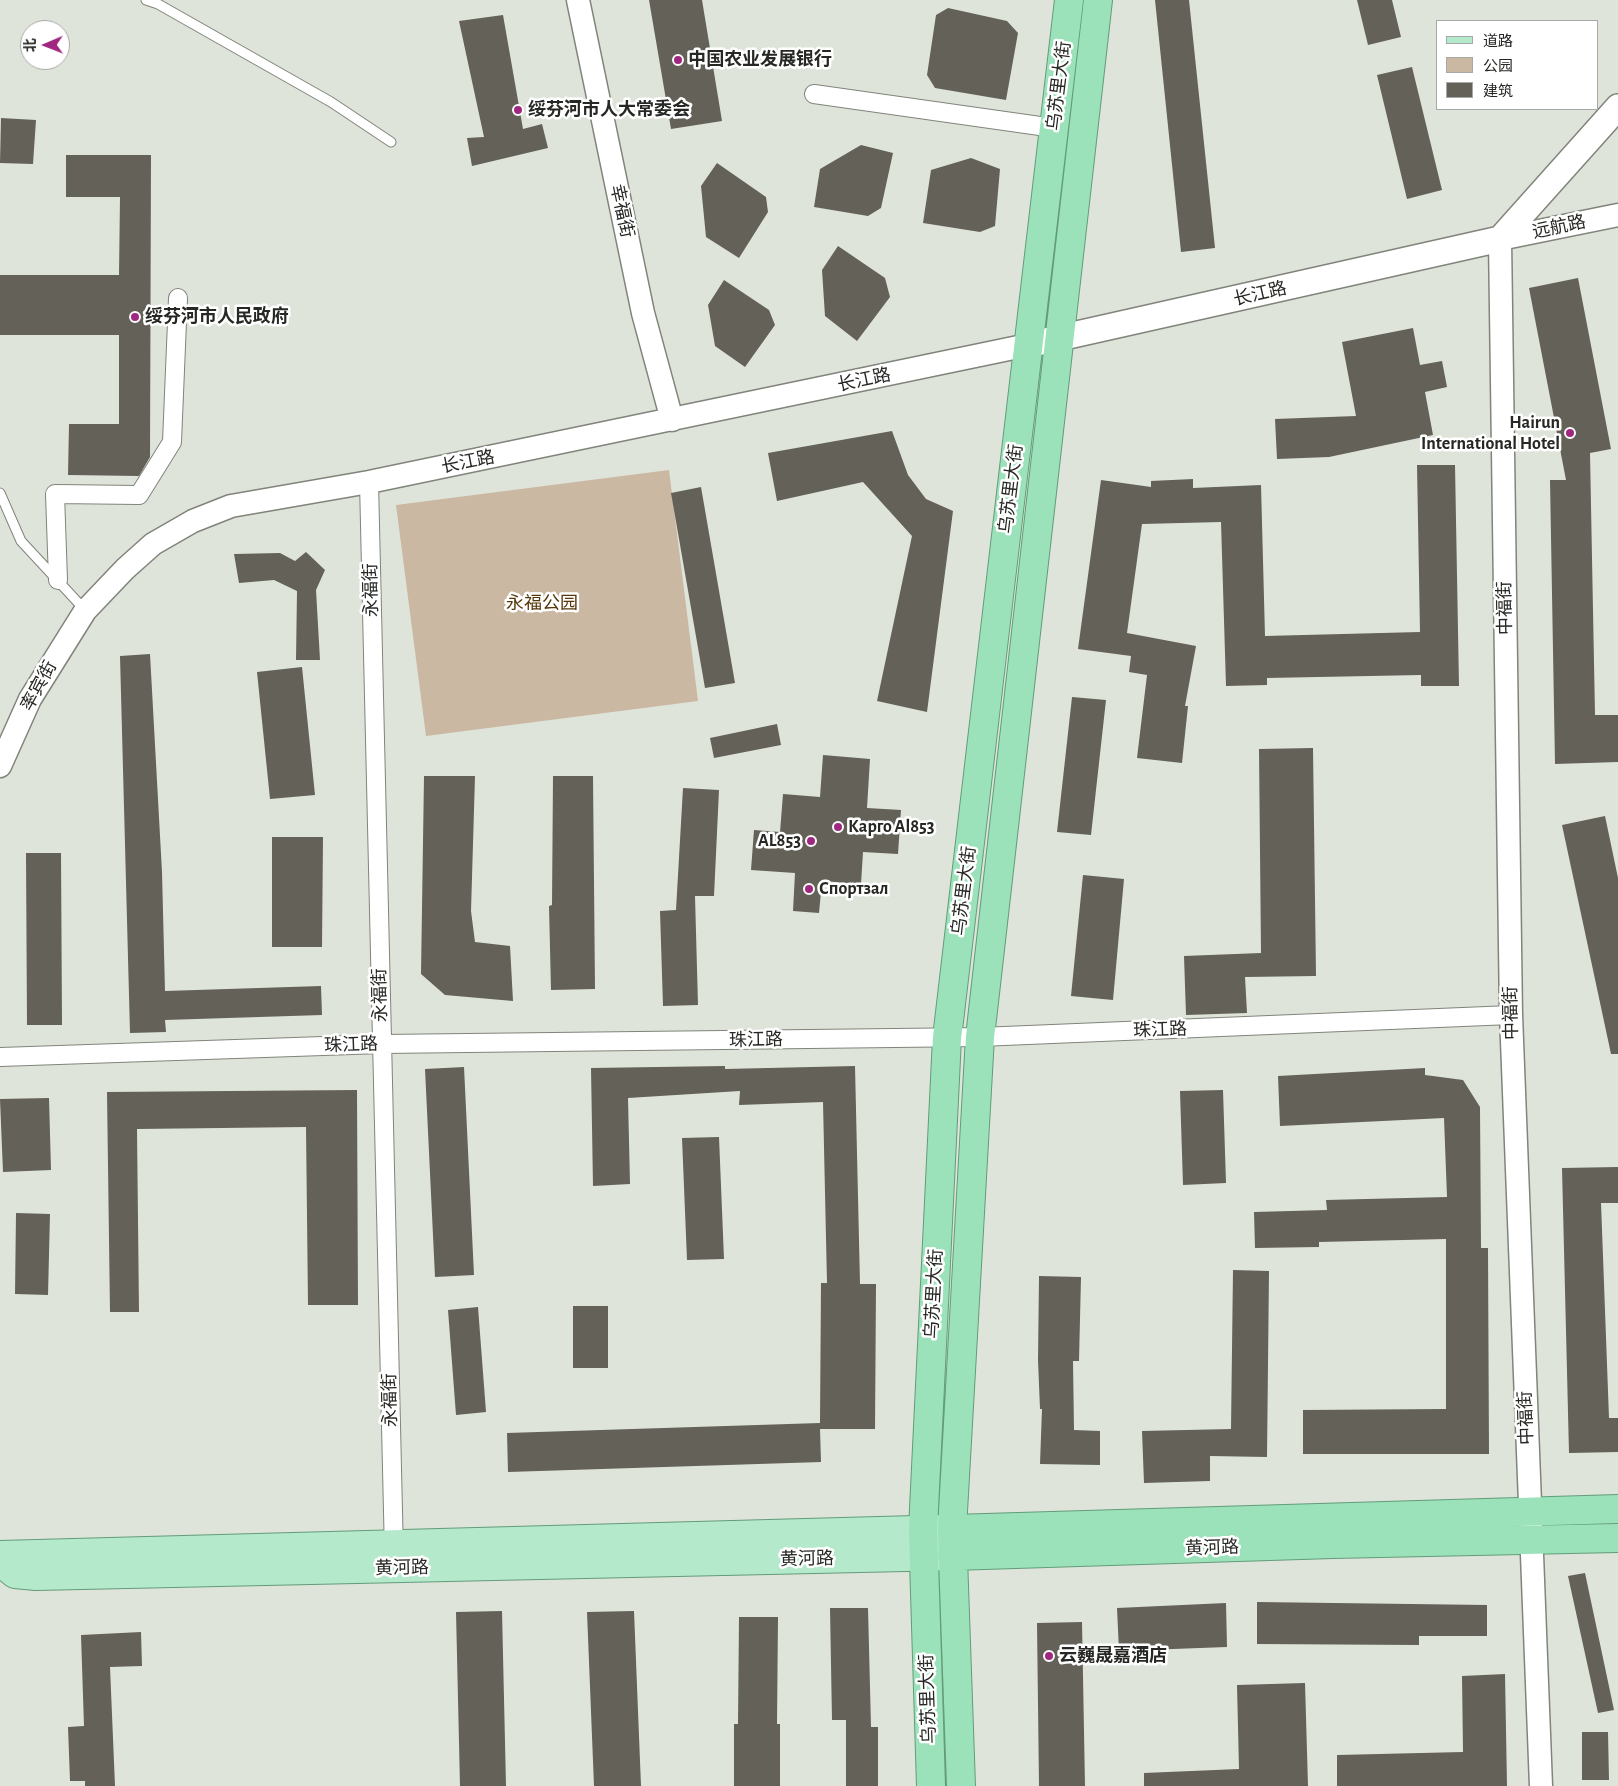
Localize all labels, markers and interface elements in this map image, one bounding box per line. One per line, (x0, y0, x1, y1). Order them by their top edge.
north arrow (20, 20, 70, 70)
legend (1436, 20, 1598, 110)
text: 道路 (1483, 34, 1513, 49)
text: 北 (24, 38, 38, 52)
street label: 乌苏里大街 (1043, 40, 1075, 132)
place label: 中国农业发展银行 (688, 49, 832, 71)
marker: 中国农业发展银行 (672, 54, 684, 66)
text: 公园 (1483, 59, 1513, 74)
text: 建筑 (1483, 84, 1513, 99)
place label: 绥芬河市人大常委会 (528, 99, 690, 121)
marker: 绥芬河市人大常委会 (512, 104, 524, 116)
street label: 幸福街 (606, 182, 638, 240)
street label: 远航路 (1530, 211, 1588, 243)
street label: 长江路 (1231, 277, 1289, 311)
place label: 绥芬河市人民政府 (145, 306, 289, 328)
marker: 绥芬河市人民政府 (129, 311, 141, 323)
street label: 长江路 (835, 364, 893, 396)
place label: Hairun International Hotel (1421, 412, 1560, 454)
marker: Hairun International Hotel (1564, 427, 1576, 439)
street label: 乌苏里大街 (995, 443, 1027, 535)
street label: 长江路 (439, 446, 497, 478)
street label: 永福街 (360, 563, 382, 617)
street label: 中福街 (1494, 581, 1516, 635)
park label: 永福公园 (506, 593, 578, 615)
street label: 率宾街 (16, 657, 62, 715)
place label: Карго Al853 (848, 816, 935, 838)
marker: Карго Al853 (832, 821, 844, 833)
place label: AL853 (758, 830, 801, 852)
marker: AL853 (805, 835, 817, 847)
street label: 乌苏里大街 (948, 845, 980, 937)
place label: Спортзал (819, 878, 889, 900)
marker: Спортзал (803, 883, 815, 895)
street label: 永福街 (369, 968, 391, 1022)
street label: 中福街 (1500, 986, 1522, 1040)
street label: 珠江路 (1133, 1018, 1187, 1042)
street label: 珠江路 (729, 1029, 783, 1051)
street label: 珠江路 (324, 1033, 378, 1057)
street label: 乌苏里大街 (921, 1248, 947, 1340)
street label: 永福街 (379, 1373, 401, 1427)
street label: 中福街 (1514, 1391, 1538, 1445)
street label: 黄河路 (1185, 1536, 1239, 1560)
street label: 黄河路 (780, 1548, 834, 1570)
street label: 黄河路 (375, 1557, 429, 1579)
place label: 云巍晟嘉酒店 (1059, 1645, 1167, 1667)
marker: 云巍晟嘉酒店 (1043, 1650, 1055, 1662)
street label: 乌苏里大街 (916, 1654, 940, 1744)

